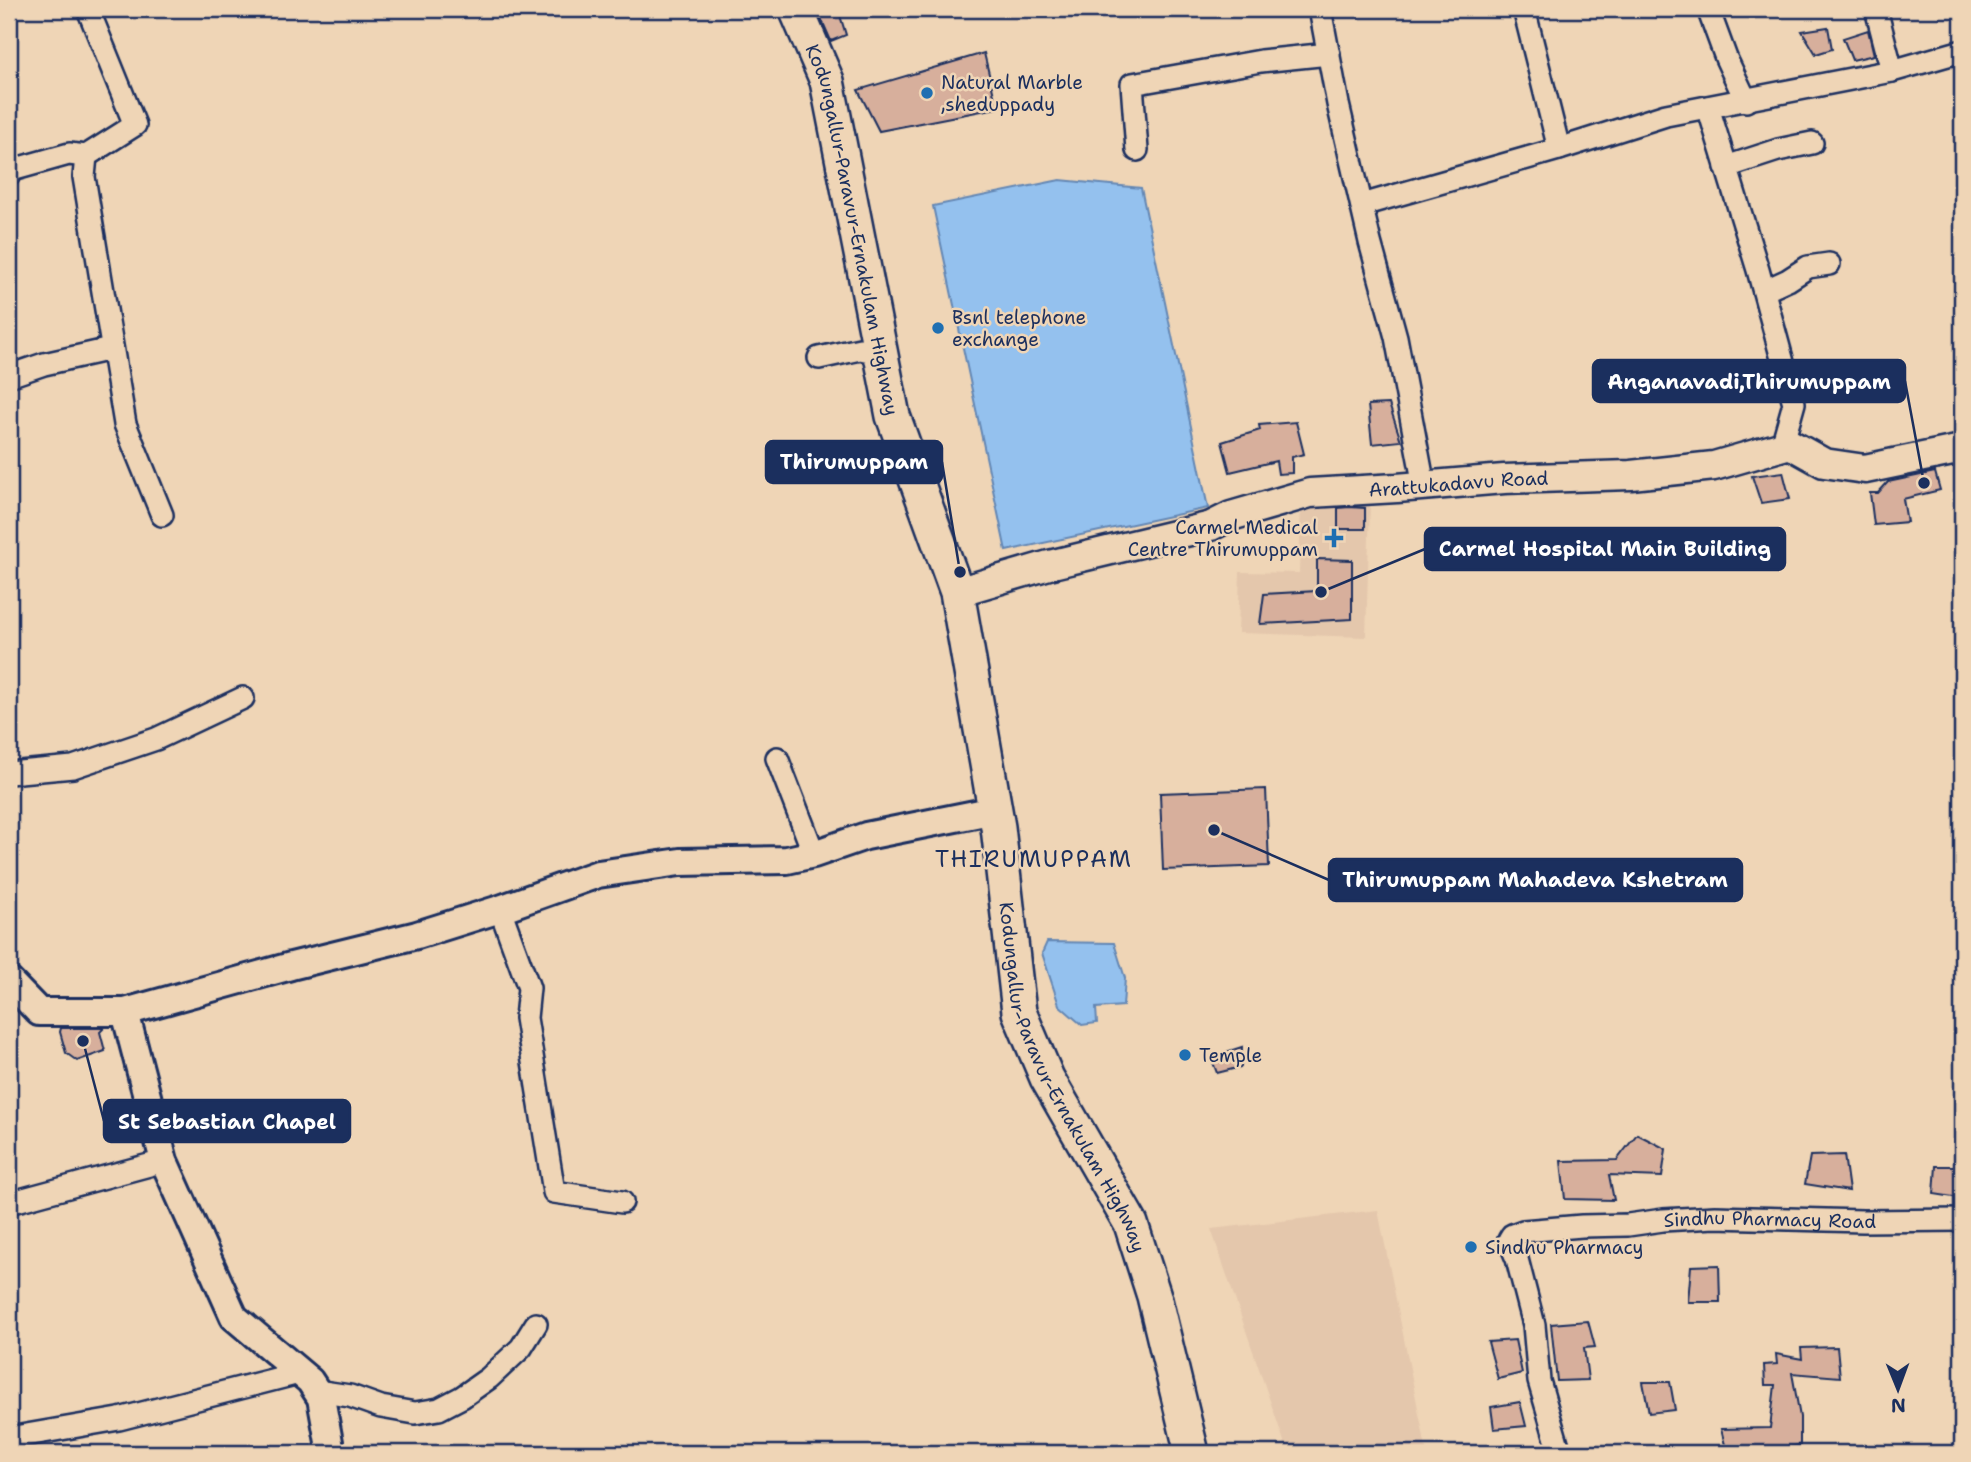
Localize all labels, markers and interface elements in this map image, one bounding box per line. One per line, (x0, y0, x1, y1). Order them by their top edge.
street label: Kodungallur-Paravur-Ernakulam Highway (800, 40, 905, 418)
place label: Natural Marble ,sheduppady (941, 70, 1083, 117)
marker: Natural Marble ,sheduppady (919, 85, 935, 101)
place label: Bsnl telephone exchange (952, 305, 1086, 352)
marker: Bsnl telephone exchange (930, 320, 946, 336)
callout: Anganavadi,Thirumuppam (1593, 360, 1905, 402)
text: Anganavadi,Thirumuppam (1607, 368, 1891, 396)
callout: Thirumuppam (766, 441, 942, 483)
text: Thirumuppam (780, 448, 928, 476)
street label: Arattukadavu Road (1368, 465, 1549, 502)
place label: Carmel Medical Centre Thirumuppam (1128, 515, 1318, 562)
marker: Carmel Medical Centre Thirumuppam (1324, 528, 1344, 548)
callout: Carmel Hospital Main Building (1425, 528, 1785, 570)
text: Carmel Hospital Main Building (1439, 535, 1771, 563)
district label: THIRUMUPPAM (935, 844, 1133, 874)
callout: Thirumuppam Mahadeva Kshetram (1329, 859, 1742, 901)
text: Thirumuppam Mahadeva Kshetram (1342, 866, 1728, 894)
street label: Kodungallur-Paravur-Ernakulam Highway (994, 901, 1152, 1255)
place label: Temple (1199, 1043, 1262, 1068)
marker: Temple (1177, 1047, 1193, 1063)
callout: St Sebastian Chapel (104, 1100, 350, 1142)
text: St Sebastian Chapel (118, 1108, 336, 1136)
street label: Sindhu Pharmacy Road (1663, 1204, 1876, 1234)
place label: Sindhu Pharmacy (1485, 1235, 1643, 1260)
marker: Sindhu Pharmacy (1463, 1239, 1479, 1255)
north arrow (1862, 1354, 1932, 1424)
text: N (1891, 1393, 1906, 1418)

